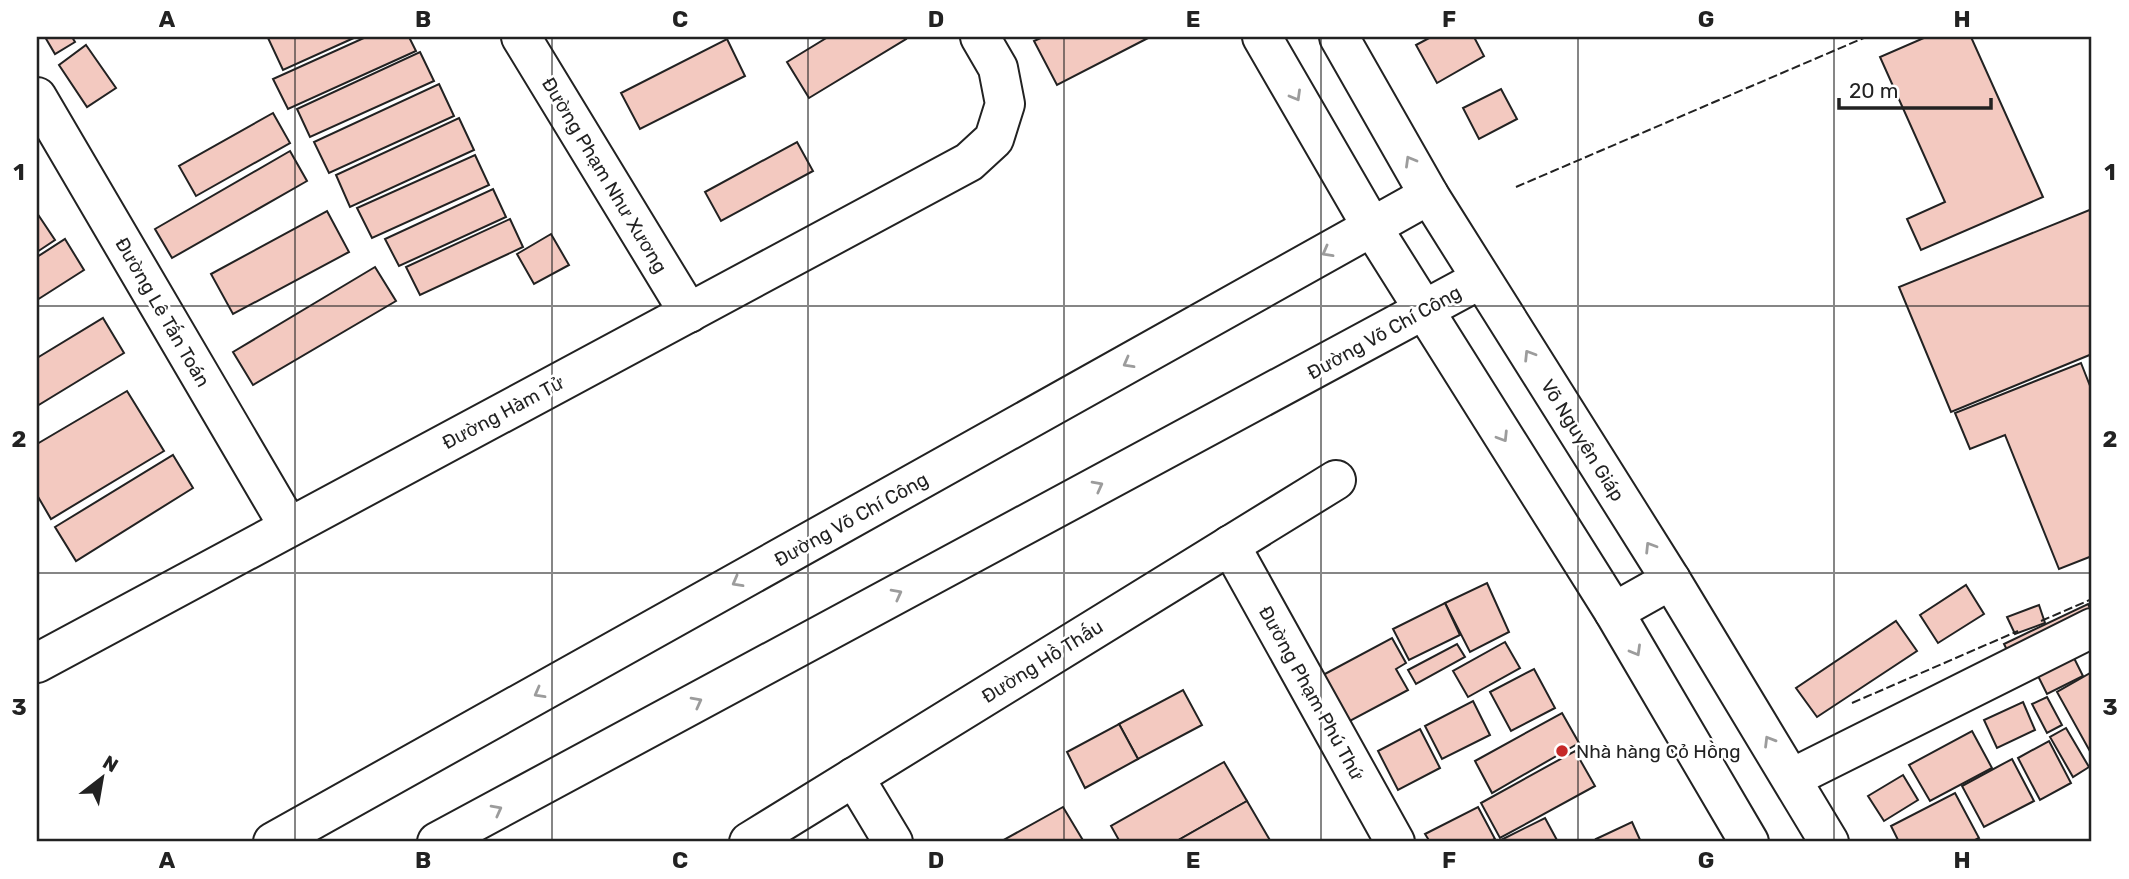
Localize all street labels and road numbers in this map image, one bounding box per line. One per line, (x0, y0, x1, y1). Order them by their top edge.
street label: Đường Phạm Như Xương (537, 73, 672, 277)
street label: Đường Lê Tấn Toán (110, 233, 215, 391)
street label: Đường Võ Chí Công (1303, 281, 1465, 384)
street label: Đường Hàm Tử (438, 371, 568, 454)
street label: Võ Nguyên Giáp (1536, 375, 1629, 505)
street label: Đường Võ Chí Công (770, 468, 932, 571)
street label: Đường Phạm Phú Thứ (1254, 602, 1369, 785)
street label: Đường Hồ Thấu (977, 615, 1107, 708)

